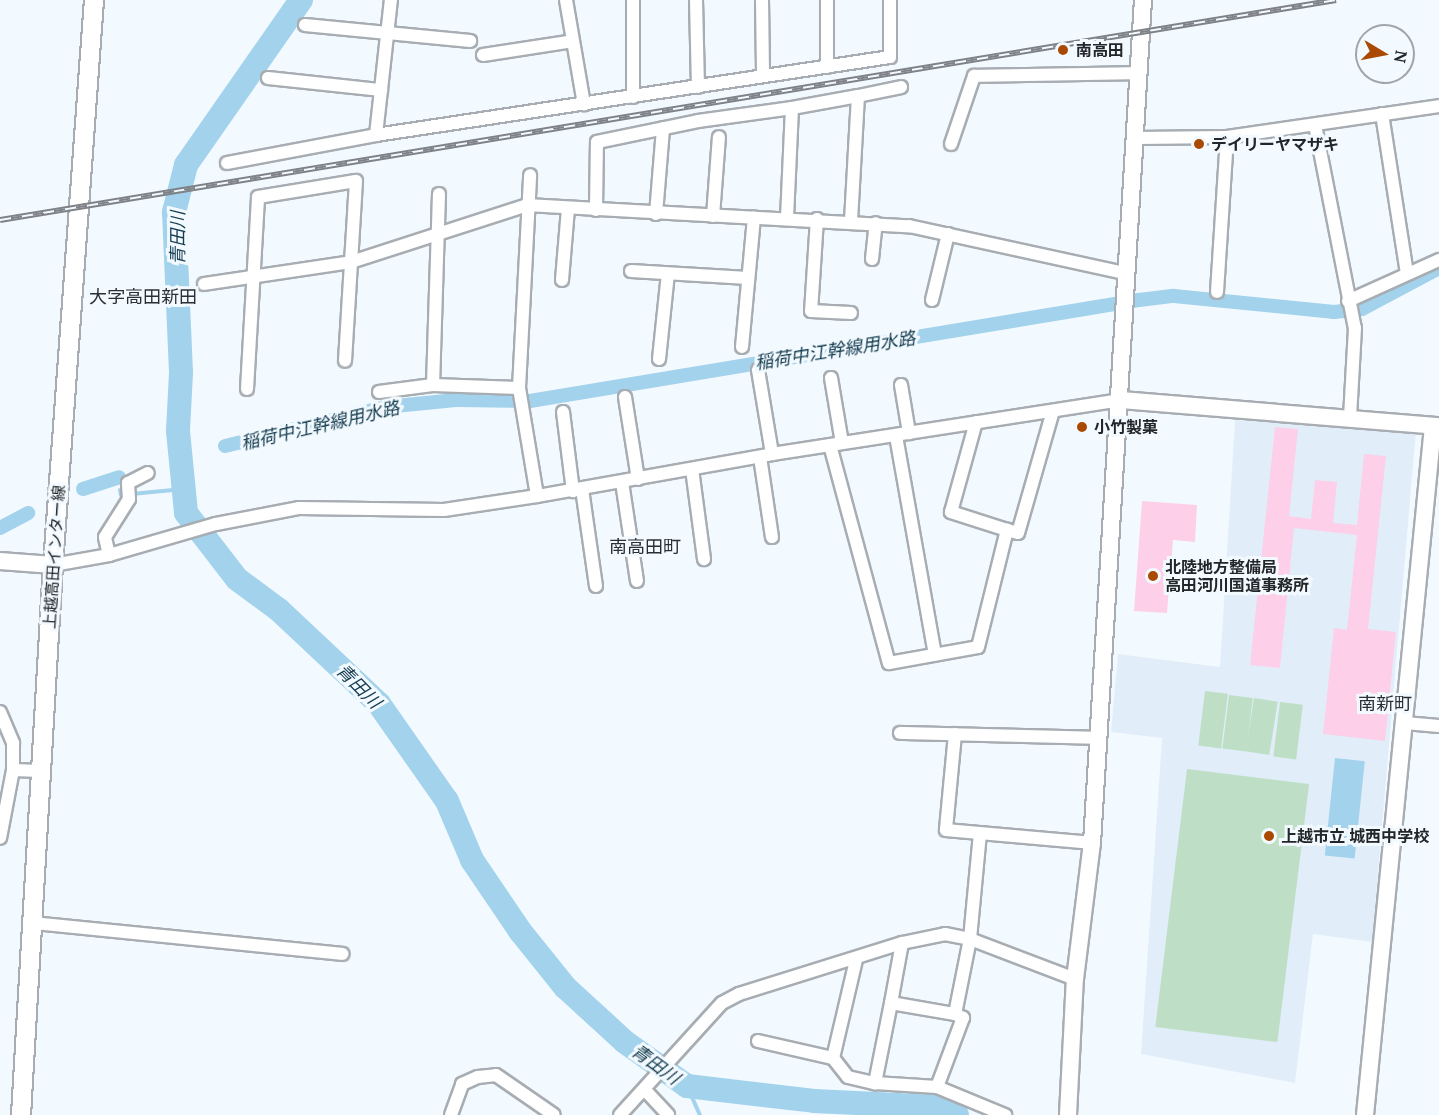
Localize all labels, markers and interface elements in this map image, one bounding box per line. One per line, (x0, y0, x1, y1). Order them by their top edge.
north arrow (1355, 24, 1415, 84)
place label: 南高田 (1076, 40, 1124, 60)
marker: 南高田 (1054, 41, 1072, 59)
text: N (1389, 49, 1413, 65)
place label: デイリーヤマザキ (1211, 134, 1339, 154)
marker: デイリーヤマザキ (1192, 137, 1206, 151)
water label: 青田川 (166, 211, 188, 265)
district label: 大字高田新田 (89, 285, 197, 307)
water label: 稲荷中江幹線用水路 (753, 327, 917, 373)
water label: 稲荷中江幹線用水路 (239, 396, 401, 454)
place label: 小竹製菓 (1094, 417, 1158, 437)
marker: 小竹製菓 (1075, 420, 1089, 434)
street label: 上越高田インター線 (39, 485, 69, 629)
district label: 南高田町 (609, 535, 681, 557)
place label: 北陸地方整備局 高田河川国道事務所 (1165, 557, 1309, 595)
marker: 北陸地方整備局 高田河川国道事務所 (1146, 569, 1160, 583)
water label: 青田川 (332, 659, 386, 713)
district label: 南新町 (1358, 692, 1412, 714)
place label: 上越市立 城西中学校 (1281, 826, 1429, 846)
marker: 上越市立 城西中学校 (1262, 829, 1276, 843)
water label: 青田川 (628, 1039, 684, 1089)

